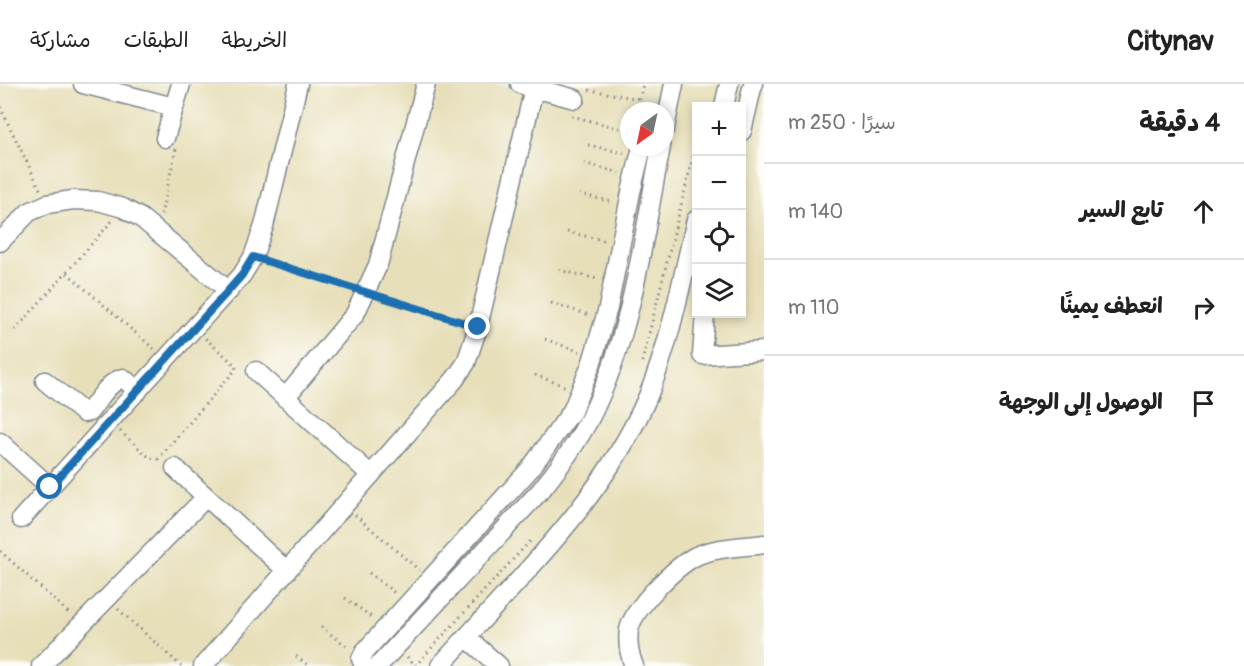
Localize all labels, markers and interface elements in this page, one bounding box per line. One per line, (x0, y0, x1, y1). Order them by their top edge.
text: Citynav (1127, 24, 1214, 59)
text: مشاركة (30, 27, 91, 54)
text: الطبقات (124, 27, 189, 54)
text: الخريطة (222, 27, 287, 54)
north arrow (620, 102, 674, 156)
map controls (692, 102, 746, 318)
button: + (692, 102, 746, 156)
text: 4 دقيقة (1139, 107, 1220, 139)
text: سيرًا · 250 m (788, 110, 896, 135)
button: − (692, 156, 746, 210)
icon: ahead (1187, 195, 1220, 228)
text: تابع السير (1080, 196, 1163, 224)
text: 140 m (788, 199, 843, 224)
button: locate (692, 210, 746, 264)
button: layers (692, 264, 746, 318)
icon: right (1187, 291, 1220, 324)
text: انعطف يمينًا (1060, 292, 1163, 320)
text: 110 m (788, 295, 839, 320)
route end (464, 313, 490, 339)
icon: arrive (1187, 387, 1220, 420)
text: الوصول إلى الوجهة (999, 388, 1163, 416)
route start (36, 473, 62, 499)

